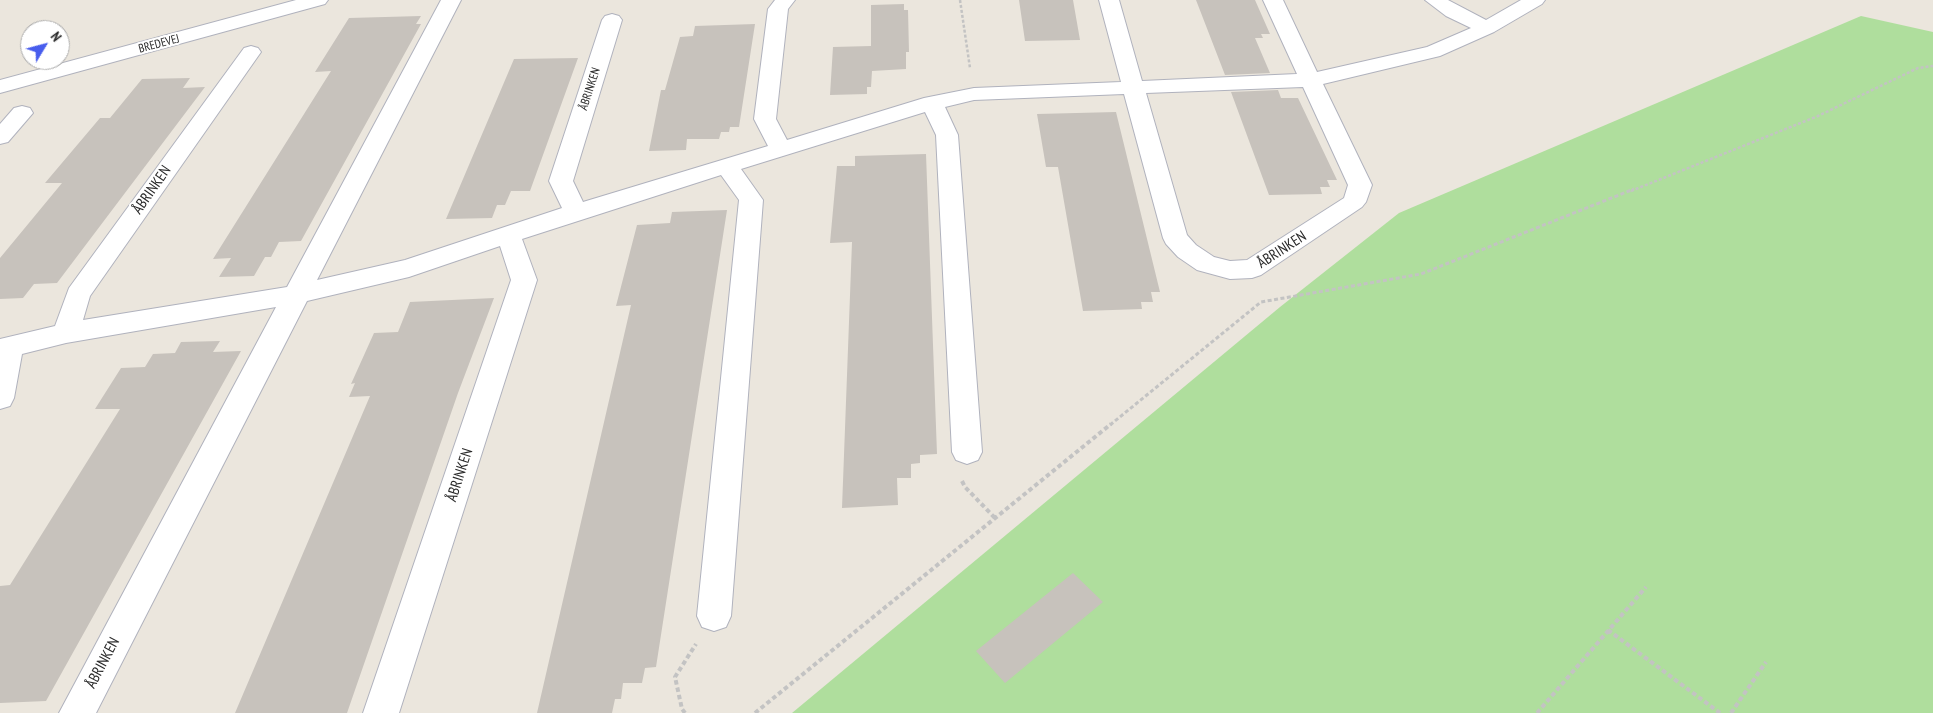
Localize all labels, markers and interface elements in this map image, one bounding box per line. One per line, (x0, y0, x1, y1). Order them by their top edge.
north arrow (20, 20, 70, 70)
text: N (47, 28, 66, 45)
street label: BREDEVEJ (137, 32, 181, 56)
street label: ÅBRINKEN (576, 66, 604, 112)
street label: ÅBRINKEN (129, 162, 175, 218)
street label: ÅBRINKEN (1254, 228, 1310, 272)
street label: ÅBRINKEN (443, 446, 477, 504)
street label: ÅBRINKEN (82, 635, 124, 691)

